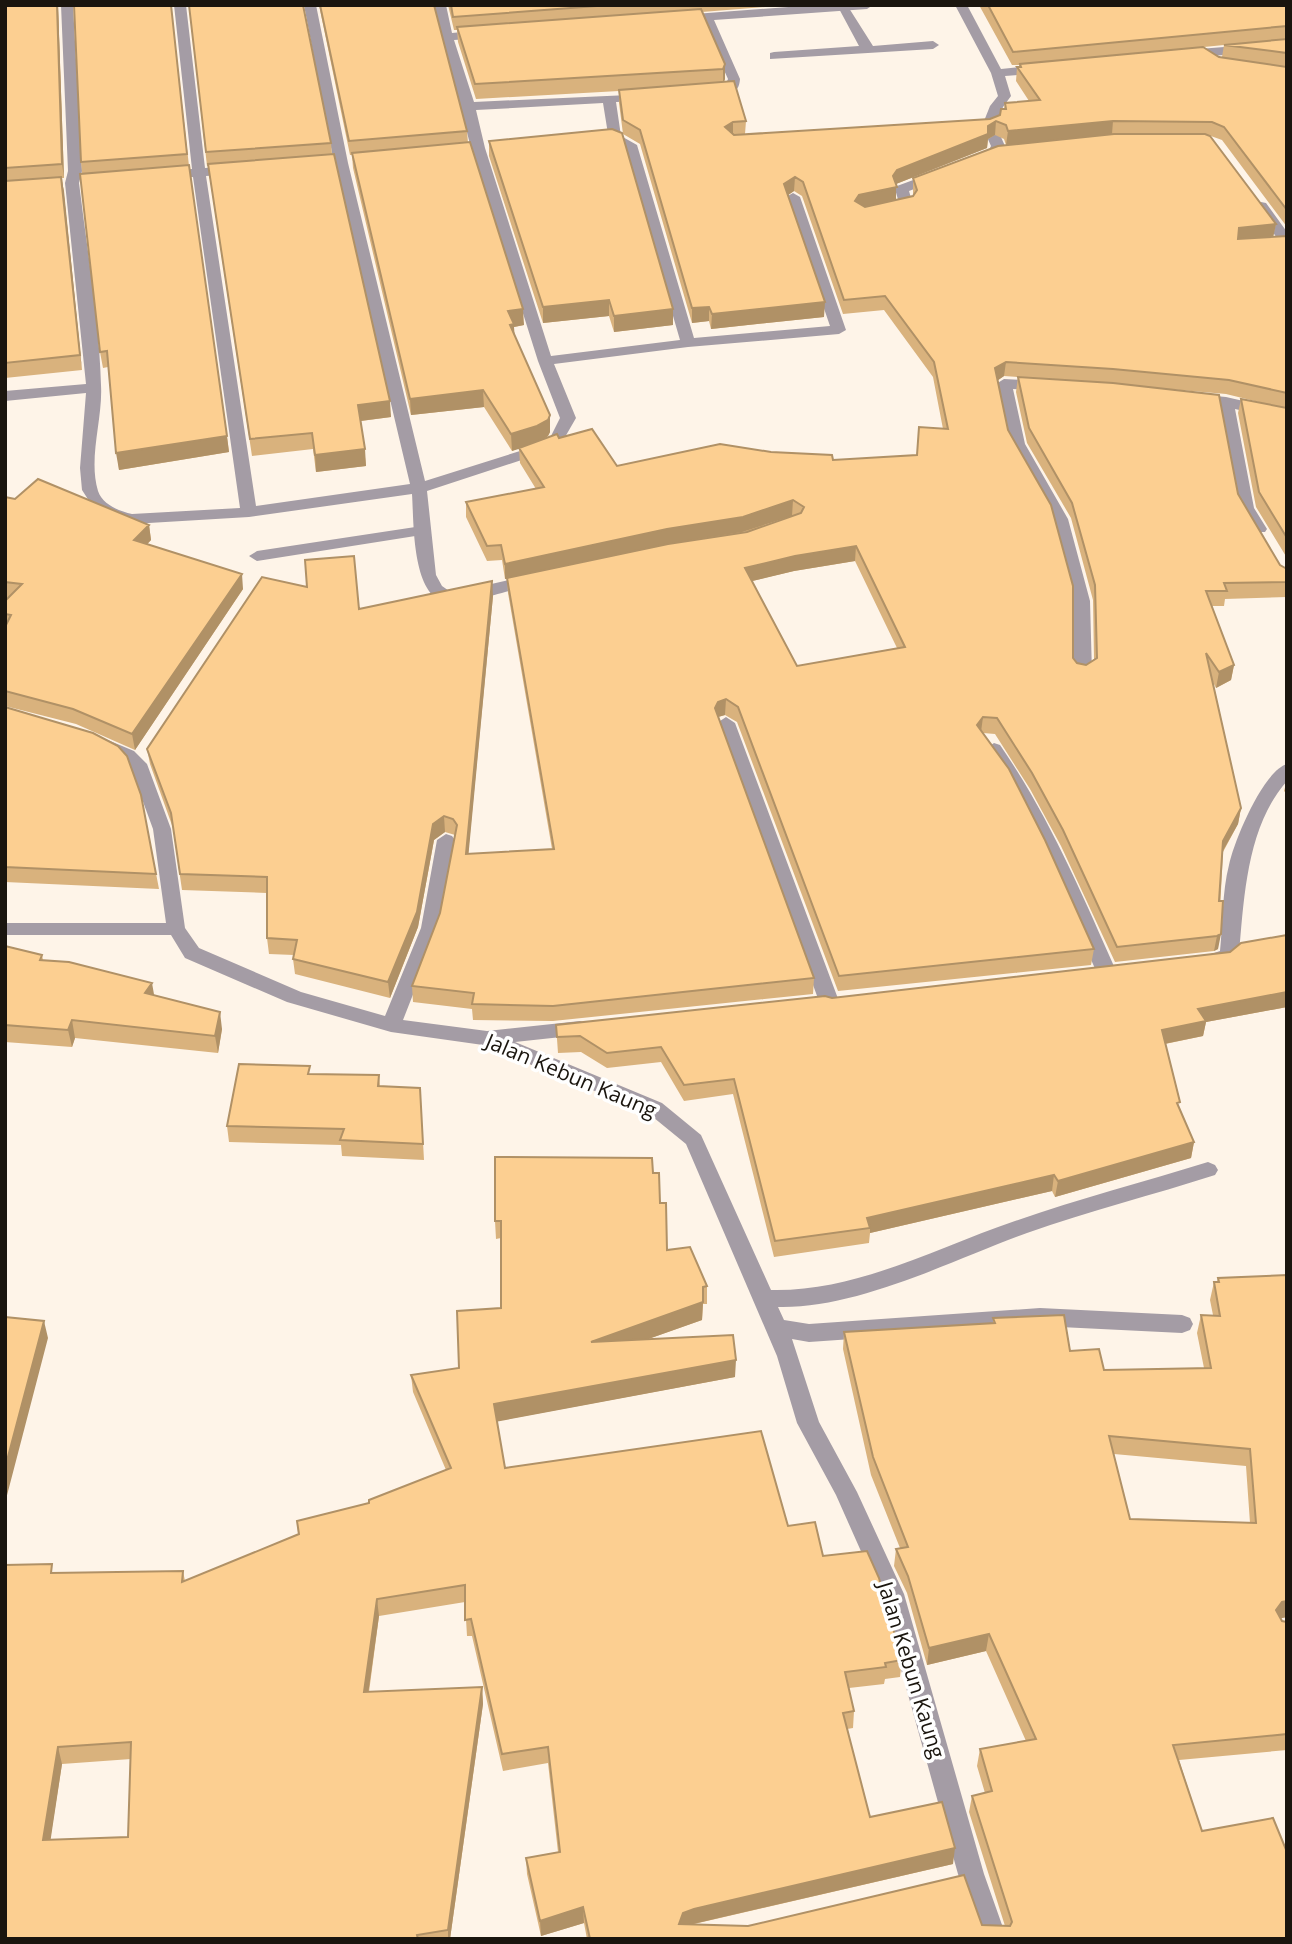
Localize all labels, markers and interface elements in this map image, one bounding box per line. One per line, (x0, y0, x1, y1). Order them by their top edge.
street label: Jalan Kebun Kaung (480, 1026, 661, 1124)
street label: Jalan Kebun Kaung (871, 1576, 952, 1761)

